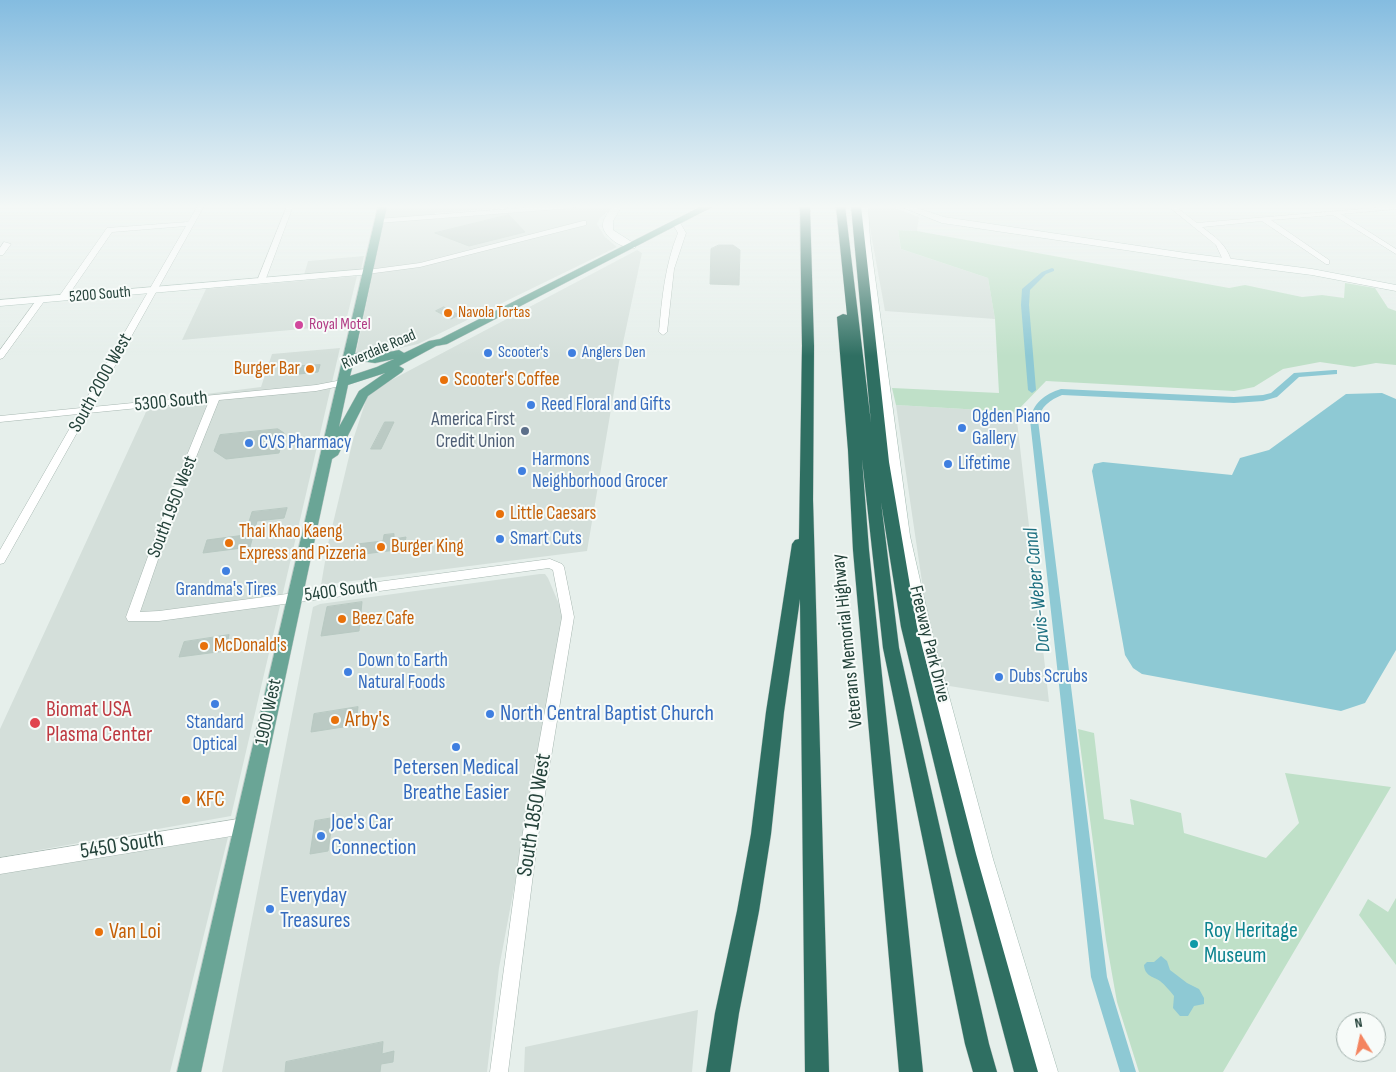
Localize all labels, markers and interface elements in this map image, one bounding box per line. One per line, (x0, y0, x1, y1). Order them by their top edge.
street label: 5200 South (68, 283, 132, 307)
place label: Navola Tortas (458, 303, 530, 323)
marker: Navola Tortas (442, 307, 454, 319)
place label: Royal Motel (309, 315, 371, 335)
marker: Royal Motel (293, 319, 305, 331)
street label: Riverdale Road (339, 326, 419, 374)
street label: South 2000 West (64, 330, 138, 436)
place label: Scooter's (498, 343, 549, 363)
place label: Anglers Den (582, 343, 646, 363)
marker: Scooter's (482, 347, 494, 359)
marker: Anglers Den (566, 347, 578, 359)
place label: Burger Bar (234, 358, 300, 380)
marker: Burger Bar (304, 363, 316, 375)
place label: Scooter's Coffee (454, 369, 560, 391)
marker: Scooter's Coffee (438, 374, 450, 386)
street label: 5300 South (133, 387, 209, 417)
place label: Reed Floral and Gifts (541, 394, 671, 416)
marker: Reed Floral and Gifts (525, 399, 537, 411)
place label: Ogden Piano Gallery (972, 406, 1050, 450)
place label: America First Credit Union (431, 409, 515, 453)
marker: Ogden Piano Gallery (956, 422, 968, 434)
marker: America First Credit Union (519, 425, 531, 437)
place label: CVS Pharmacy (259, 432, 351, 454)
marker: CVS Pharmacy (243, 437, 255, 449)
place label: Harmons Neighborhood Grocer (532, 449, 668, 493)
street label: South 1950 West (143, 453, 203, 561)
place label: Lifetime (958, 453, 1010, 475)
marker: Lifetime (942, 458, 954, 470)
marker: Harmons Neighborhood Grocer (516, 465, 528, 477)
place label: Little Caesars (510, 503, 596, 525)
marker: Little Caesars (494, 508, 506, 520)
place label: Thai Khao Kaeng Express and Pizzeria (239, 521, 366, 565)
water label: Davis-Weber Canal (1020, 527, 1056, 653)
place label: Smart Cuts (510, 528, 582, 550)
marker: Smart Cuts (494, 533, 506, 545)
place label: Burger King (391, 536, 464, 558)
marker: Thai Khao Kaeng Express and Pizzeria (223, 537, 235, 549)
marker: Burger King (375, 541, 387, 553)
street label: Veterans Memorial Highway (828, 553, 868, 729)
marker: Grandma's Tires (220, 565, 232, 577)
street label: 5400 South (303, 575, 379, 607)
place label: Grandma's Tires (175, 579, 277, 601)
street label: Freeway Park Drive (903, 583, 955, 705)
place label: Beez Cafe (352, 608, 414, 630)
marker: Beez Cafe (336, 613, 348, 625)
place label: McDonald's (214, 635, 287, 657)
marker: McDonald's (198, 640, 210, 652)
place label: Down to Earth Natural Foods (358, 650, 448, 694)
marker: Down to Earth Natural Foods (342, 666, 354, 678)
place label: Dubs Scrubs (1009, 666, 1088, 688)
marker: Dubs Scrubs (993, 671, 1005, 683)
street label: 1900 West (251, 677, 287, 747)
place label: Biomat USA Plasma Center (46, 697, 152, 748)
marker: Standard Optical (209, 698, 221, 710)
place label: North Central Baptist Church (500, 701, 714, 727)
place label: Arby's (345, 707, 390, 733)
marker: North Central Baptist Church (484, 708, 496, 720)
place label: Standard Optical (186, 712, 244, 756)
marker: Arby's (329, 714, 341, 726)
marker: Biomat USA Plasma Center (28, 716, 42, 730)
marker: Petersen Medical Breathe Easier (450, 741, 462, 753)
street label: South 1850 West (512, 752, 558, 878)
place label: Petersen Medical Breathe Easier (393, 755, 519, 806)
place label: KFC (196, 787, 225, 813)
marker: KFC (180, 794, 192, 806)
place label: Joe's Car Connection (331, 810, 416, 861)
street label: 5450 South (78, 826, 166, 866)
marker: Joe's Car Connection (315, 830, 327, 842)
place label: Everyday Treasures (280, 883, 350, 934)
marker: Everyday Treasures (264, 903, 276, 915)
place label: Roy Heritage Museum (1204, 918, 1298, 969)
place label: Van Loi (109, 919, 161, 945)
marker: Van Loi (93, 926, 105, 938)
marker: Roy Heritage Museum (1188, 938, 1200, 950)
north arrow (1336, 1012, 1386, 1062)
text: N (1353, 1014, 1364, 1032)

